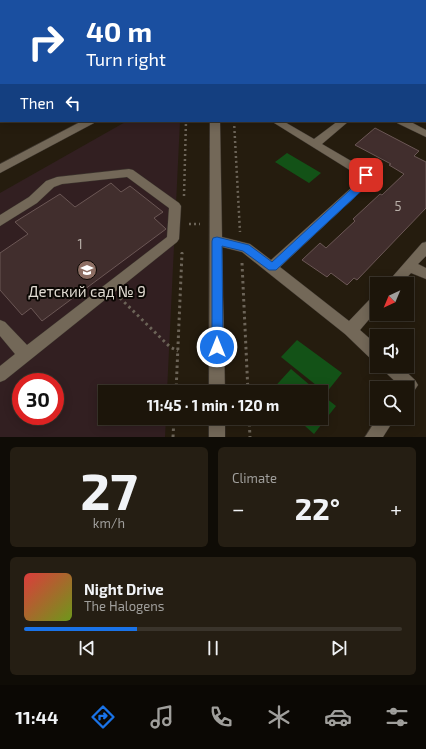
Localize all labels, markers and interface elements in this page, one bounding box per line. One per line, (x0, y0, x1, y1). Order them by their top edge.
text: 40 m (86, 14, 152, 48)
icon: right (20, 16, 72, 68)
text: Turn right (86, 48, 166, 70)
icon: left (62, 92, 84, 114)
text: Then (20, 94, 54, 112)
pin (349, 158, 383, 192)
icon: arrive (355, 164, 377, 186)
house number: 5 (395, 198, 402, 214)
house number: 1 (77, 236, 83, 252)
school or university icon: Детский сад № 9 (76, 259, 98, 281)
north arrow (370, 277, 414, 321)
map controls (370, 277, 414, 425)
place label: Детский сад № 9 (28, 282, 146, 300)
position arrow (196, 326, 238, 368)
button: sound (370, 329, 414, 373)
speed limit sign: 30 (12, 373, 64, 425)
button: search (370, 381, 414, 425)
text: 11:45 · 1 min · 120 m (147, 396, 279, 414)
text: 27 (80, 458, 138, 520)
text: Climate (232, 470, 277, 486)
text: 22° (295, 490, 340, 526)
text: − (232, 495, 245, 521)
text: + (390, 495, 402, 521)
text: km/h (93, 515, 125, 531)
text: Night Drive (84, 580, 164, 598)
text: The Halogens (84, 598, 164, 614)
icon: previous (76, 637, 98, 659)
icon: pause (202, 637, 224, 659)
icon: next (328, 637, 350, 659)
icon: directions (89, 703, 117, 731)
icon: music (148, 703, 176, 731)
icon: phone (207, 703, 235, 731)
icon: climate (265, 703, 293, 731)
icon: car (324, 703, 352, 731)
icon: filters (383, 703, 411, 731)
text: 11:44 (15, 706, 58, 728)

